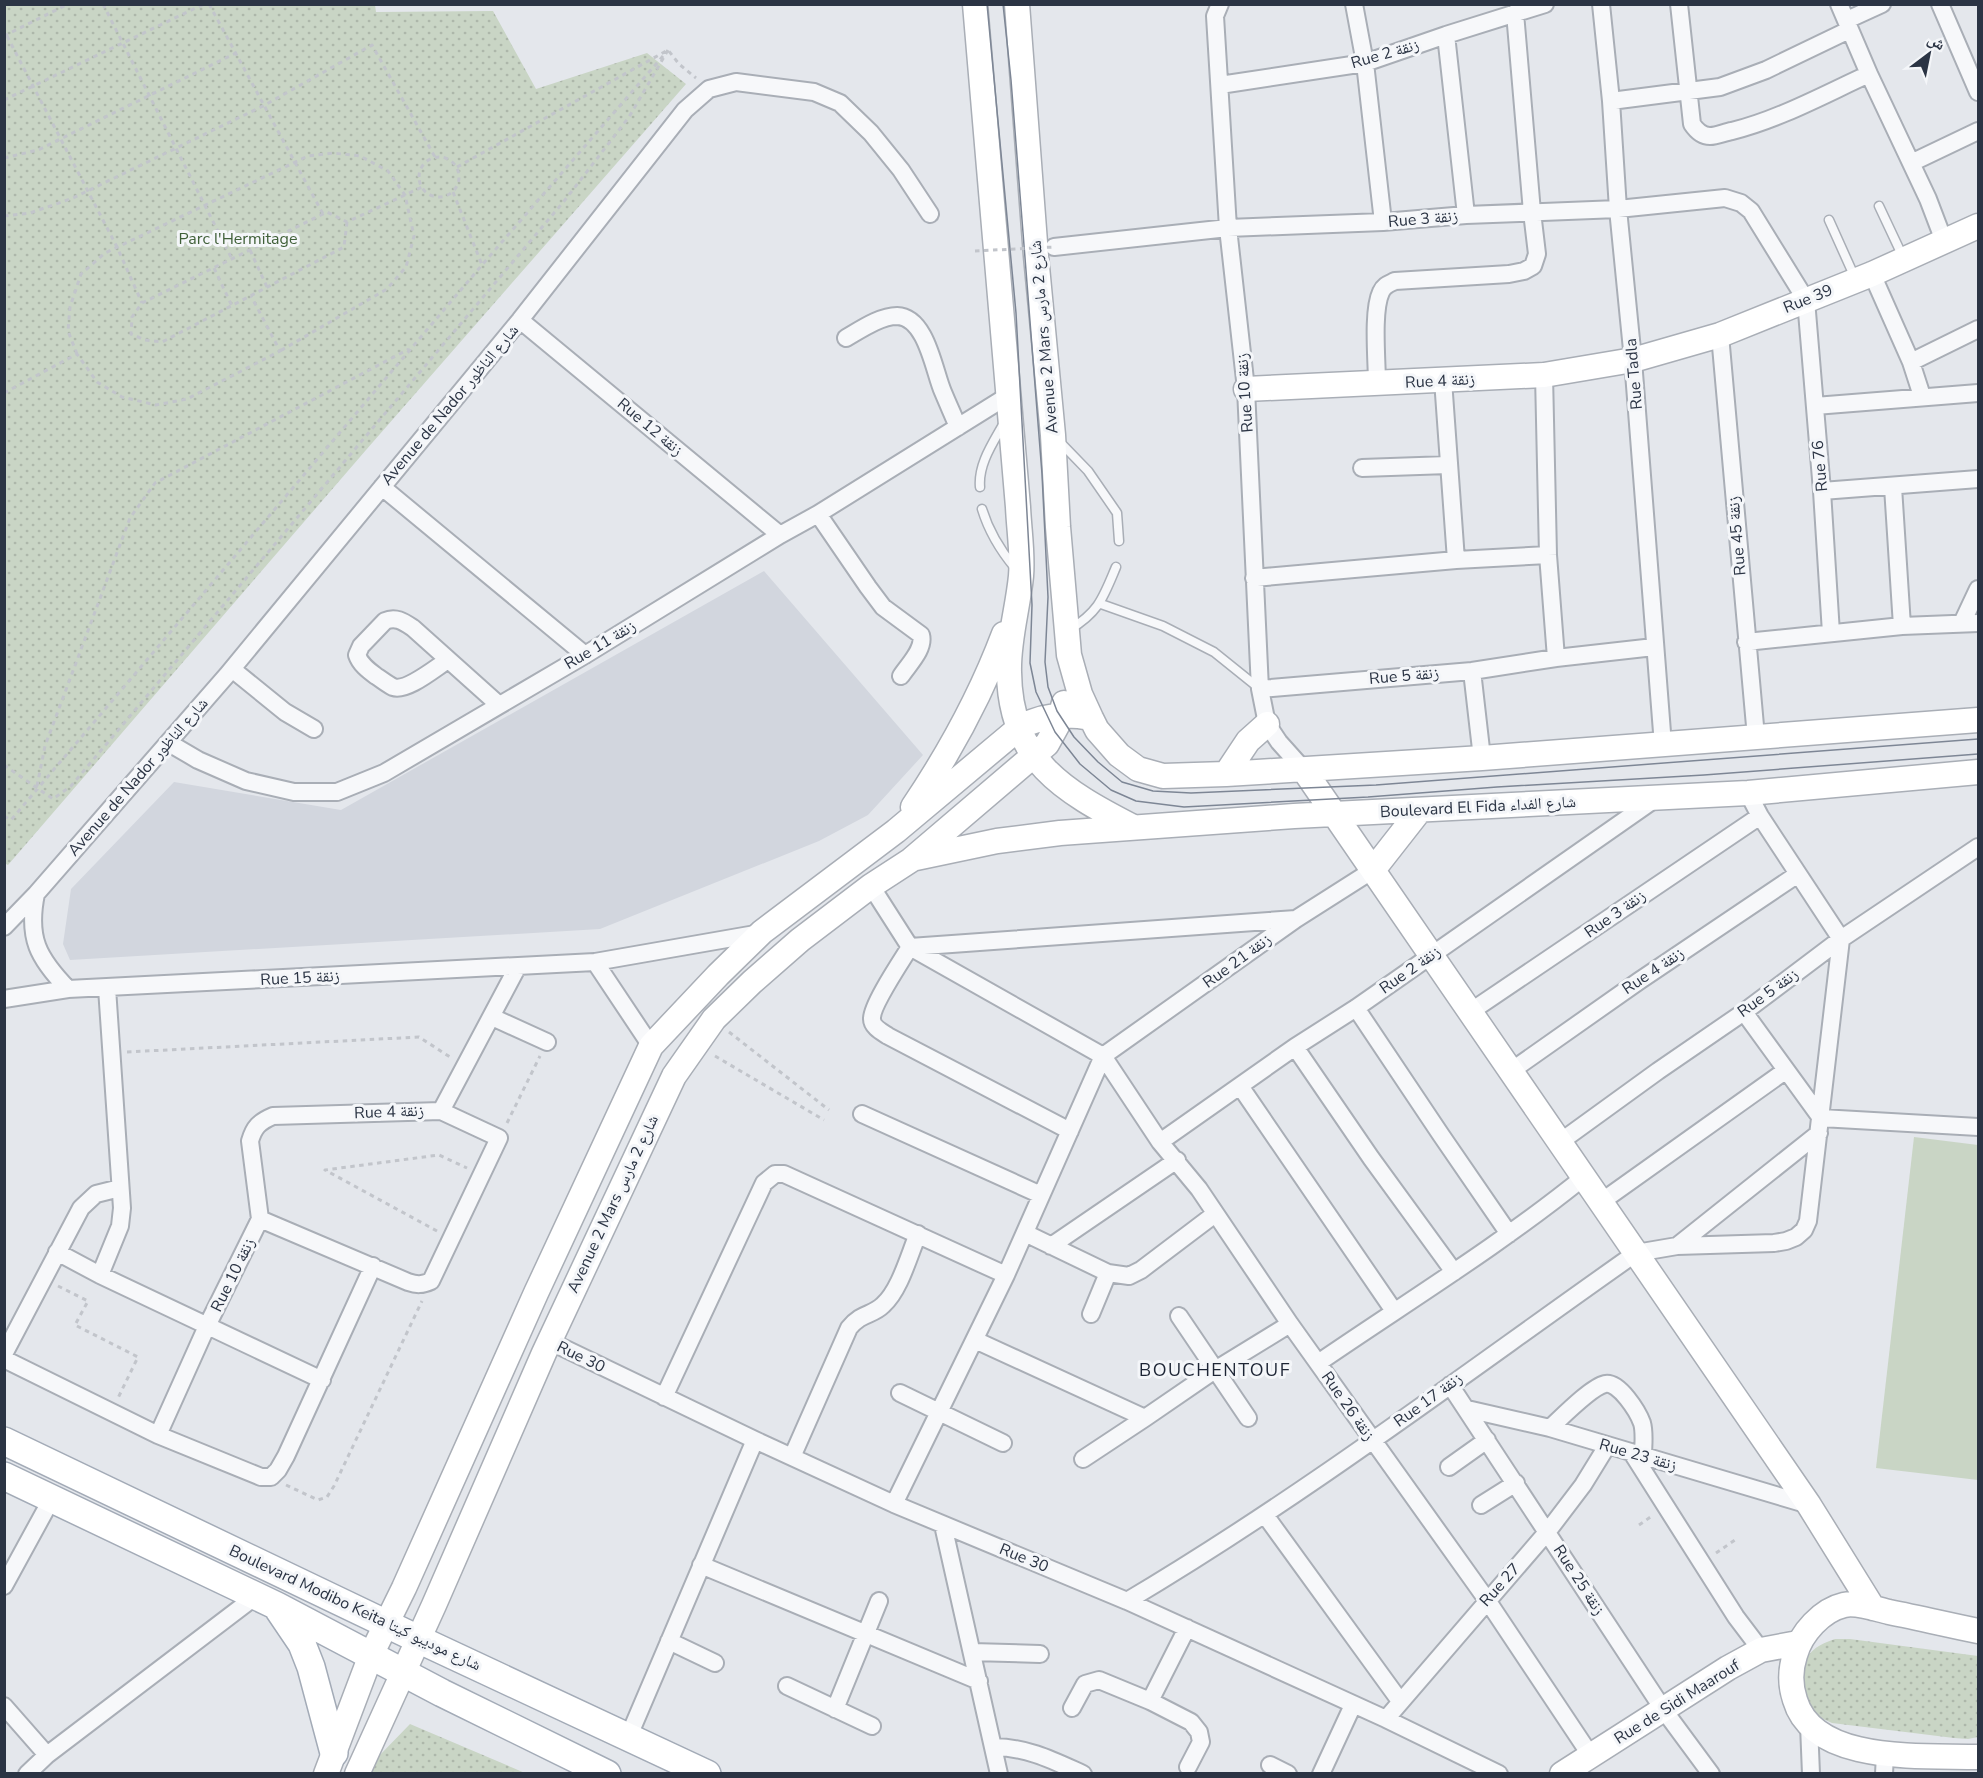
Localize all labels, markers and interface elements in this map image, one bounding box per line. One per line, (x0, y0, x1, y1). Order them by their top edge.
north arrow (1899, 24, 1959, 84)
text: ش (1923, 28, 1949, 56)
street label: Rue 2 زنقة (1348, 34, 1422, 74)
street label: Rue 3 زنقة (1387, 205, 1459, 233)
park label: Parc l'Hermitage (179, 228, 297, 250)
street label: Avenue 2 Mars شارع 2 مارس (1025, 239, 1063, 435)
street label: Rue 39 (1780, 279, 1836, 319)
street label: Avenue de Nador شارع الناظور (376, 320, 524, 490)
street label: Rue Tadla (1620, 337, 1648, 411)
street label: Rue 10 زنقة (1231, 353, 1259, 433)
street label: Rue 4 زنقة (1404, 368, 1476, 394)
street label: Rue 12 زنقة (612, 393, 688, 461)
street label: Rue 76 (1807, 439, 1833, 493)
street label: Rue 45 زنقة (1723, 495, 1751, 577)
street label: Rue 11 زنقة (560, 615, 640, 675)
street label: Rue 5 زنقة (1368, 662, 1440, 690)
street label: Avenue de Nador شارع الناظور (63, 693, 213, 861)
street label: Boulevard El Fida شارع الفداء (1379, 791, 1577, 823)
street label: Rue 3 زنقة (1580, 885, 1650, 943)
street label: Rue 21 زنقة (1198, 929, 1276, 993)
street label: Rue 2 زنقة (1375, 941, 1445, 999)
street label: Rue 4 زنقة (1618, 942, 1688, 1000)
street label: Rue 5 زنقة (1733, 964, 1803, 1022)
street label: Rue 15 زنقة (260, 965, 340, 991)
street label: Rue 4 زنقة (354, 1100, 424, 1124)
street label: Avenue 2 Mars شارع 2 مارس (562, 1111, 664, 1297)
street label: Rue 10 زنقة (206, 1234, 260, 1316)
street label: Rue 30 (553, 1336, 609, 1378)
district label: BOUCHENTOUF (1139, 1358, 1291, 1382)
street label: Rue 26 زنقة (1316, 1367, 1380, 1445)
street label: Rue 17 زنقة (1389, 1368, 1467, 1432)
street label: Rue 23 زنقة (1597, 1433, 1679, 1477)
street label: Rue 30 (996, 1538, 1052, 1578)
street label: Boulevard Modibo Keita شارع موديبو كيتا (226, 1540, 484, 1676)
street label: Rue 25 زنقة (1548, 1541, 1610, 1619)
street label: Rue 27 (1475, 1558, 1525, 1612)
street label: Rue de Sidi Maarouf (1610, 1654, 1745, 1750)

